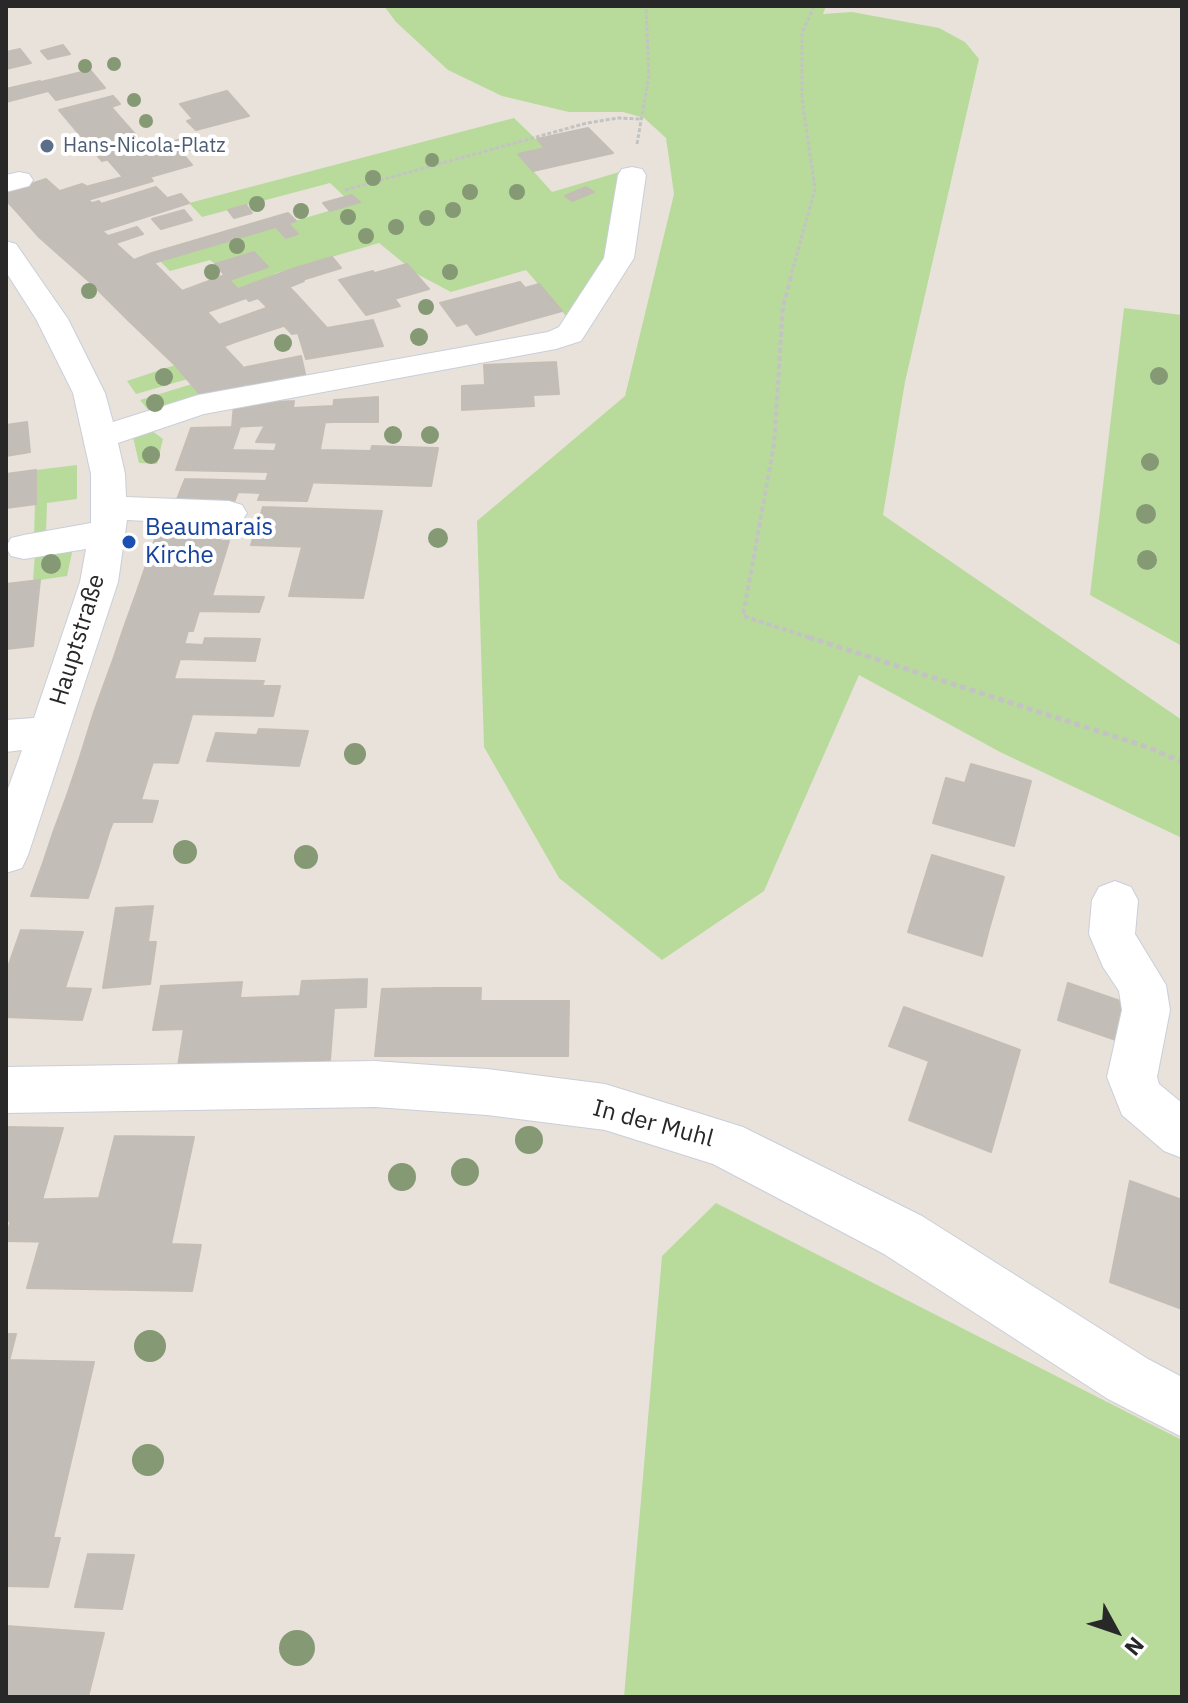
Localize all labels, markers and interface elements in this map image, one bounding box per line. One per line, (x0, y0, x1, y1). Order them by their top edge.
place label: Hans-Nicola-Platz (63, 134, 226, 158)
marker: Hans-Nicola-Platz (38, 137, 56, 155)
place label: Beaumarais Kirche (145, 514, 273, 570)
marker: Beaumarais Kirche (120, 533, 138, 551)
street label: Hauptstraße (44, 571, 112, 709)
street label: In der Muhl (590, 1094, 716, 1154)
north arrow (1076, 1591, 1156, 1671)
text: N (1119, 1631, 1151, 1662)

